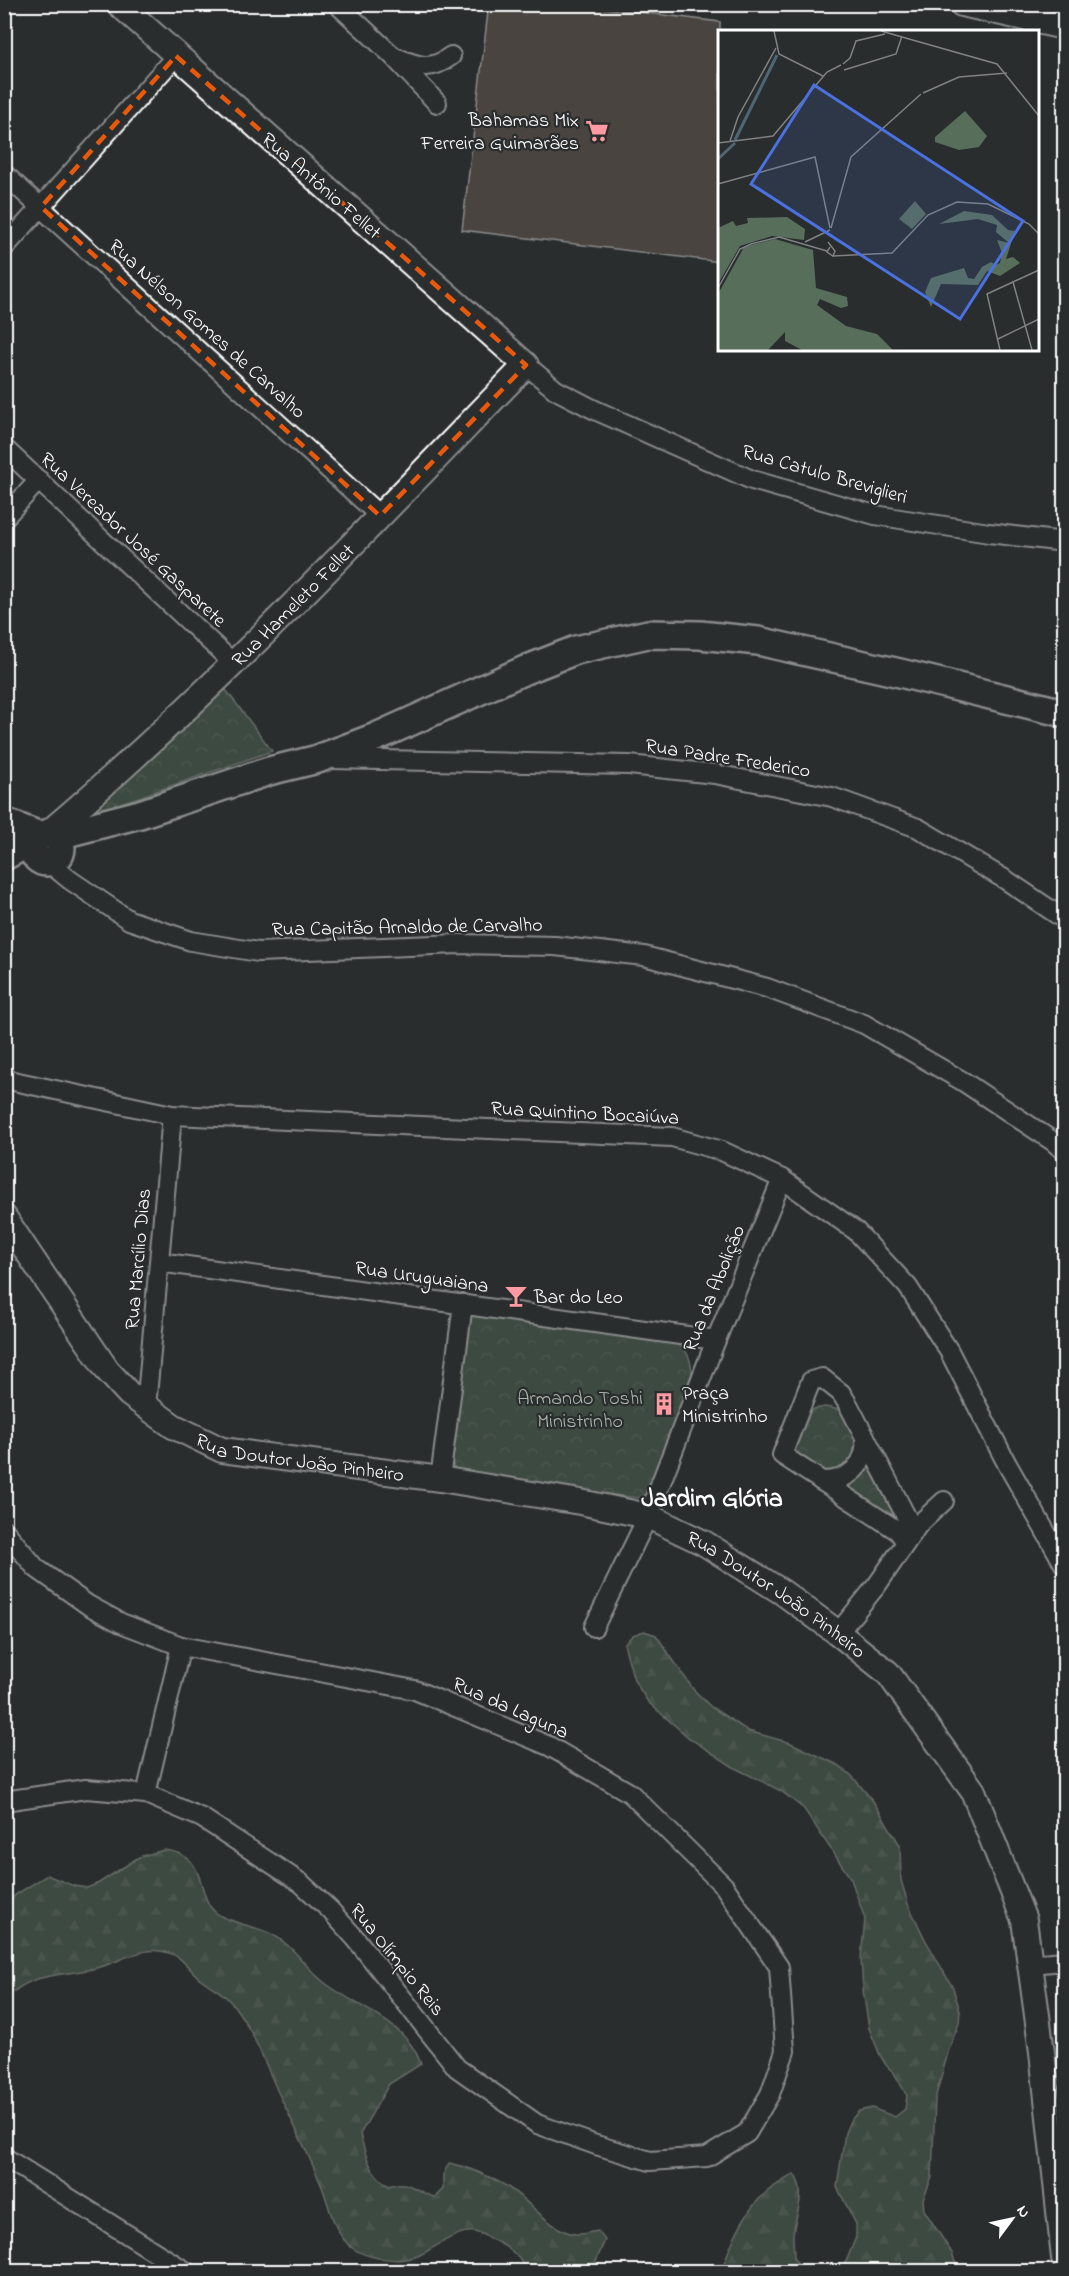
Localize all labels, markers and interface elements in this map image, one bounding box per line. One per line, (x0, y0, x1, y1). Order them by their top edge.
inset map (718, 30, 1039, 351)
place label: Bahamas Mix Ferreira Guimarães (420, 107, 579, 159)
supermarket icon: Bahamas Mix Ferreira Guimarães (584, 118, 610, 144)
street label: Rua Antônio Fellet (254, 126, 387, 247)
street label: Rua Nélson Gomes de Carvalho (101, 233, 312, 427)
street label: Rua Catulo Breviglieri (738, 438, 910, 514)
street label: Rua Vereador José Gasparete (33, 446, 232, 635)
street label: Rua Hameleto Fellet (226, 538, 363, 675)
street label: Rua Padre Frederico (643, 732, 812, 787)
street label: Rua Capitão Arnaldo de Carvalho (271, 912, 543, 945)
street label: Rua Quintino Bocaiúva (490, 1095, 680, 1134)
street label: Rua Marcílio Dias (119, 1187, 160, 1331)
street label: Rua da Abolição (677, 1221, 754, 1357)
street label: Rua Uruguaiana (353, 1255, 490, 1303)
bar icon: Bar do Leo (503, 1283, 529, 1309)
place label: Bar do Leo (533, 1284, 623, 1313)
place label: Praça Ministrinho (682, 1380, 768, 1432)
park label: Armando Toshi Ministrinho (517, 1385, 643, 1437)
building icon: Praça Ministrinho (651, 1391, 677, 1417)
street label: Rua Doutor João Pinheiro (190, 1427, 406, 1491)
district label: Jardim Glória (641, 1481, 783, 1519)
street label: Rua Doutor João Pinheiro (681, 1525, 871, 1667)
street label: Rua da Laguna (447, 1671, 573, 1749)
street label: Rua Olímpio Reis (342, 1898, 451, 2023)
north arrow (982, 2189, 1042, 2249)
text: N (1010, 2201, 1036, 2223)

